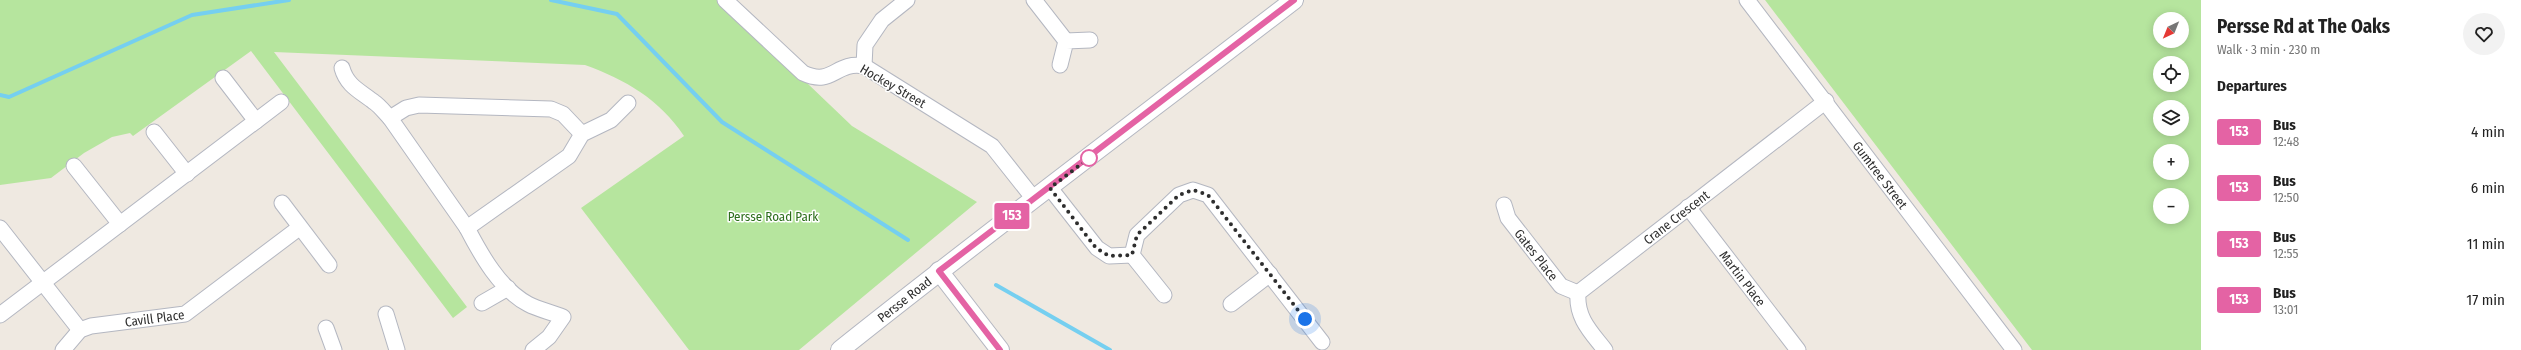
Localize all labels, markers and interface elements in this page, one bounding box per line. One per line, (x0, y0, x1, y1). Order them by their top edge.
north arrow (2153, 12, 2189, 48)
map controls (2153, 12, 2189, 224)
button: heart (2463, 13, 2505, 55)
text: Persse Rd at The Oaks (2217, 15, 2390, 38)
text: Walk · 3 min · 230 m (2217, 42, 2320, 57)
button: locate (2153, 56, 2189, 92)
street label: Hockey Street (857, 61, 929, 111)
text: Departures (2217, 77, 2287, 95)
button: layers (2153, 100, 2189, 136)
text: Bus (2273, 116, 2296, 134)
text: 153 (2229, 123, 2249, 140)
text: 4 min (2471, 123, 2505, 141)
text: 12:48 (2273, 134, 2299, 149)
street label: Gumtree Street (1850, 138, 1911, 212)
button: + (2153, 144, 2189, 180)
unlabelled marker (1080, 149, 1098, 167)
text: Bus (2273, 172, 2296, 190)
text: 153 (2229, 179, 2249, 196)
text: 6 min (2471, 179, 2505, 197)
street label: Crane Crescent (1640, 187, 1712, 247)
button: − (2153, 188, 2189, 224)
text: 12:50 (2273, 190, 2299, 205)
line badge: 153 (989, 203, 1035, 229)
text: 153 (1002, 207, 1022, 224)
park label: Persse Road Park (728, 209, 819, 224)
street label: Gates Place (1512, 226, 1561, 283)
text: Bus (2273, 228, 2296, 246)
text: 153 (2229, 235, 2249, 252)
text: 11 min (2467, 235, 2505, 253)
text: 12:55 (2273, 246, 2298, 261)
street label: Martin Place (1717, 248, 1769, 309)
street label: Persse Road (874, 273, 934, 325)
text: Bus (2273, 284, 2296, 302)
text: 153 (2229, 291, 2249, 308)
text: 17 min (2466, 291, 2505, 309)
text: 13:01 (2273, 302, 2298, 317)
street label: Cavill Place (124, 307, 185, 329)
your location (1295, 309, 1315, 329)

